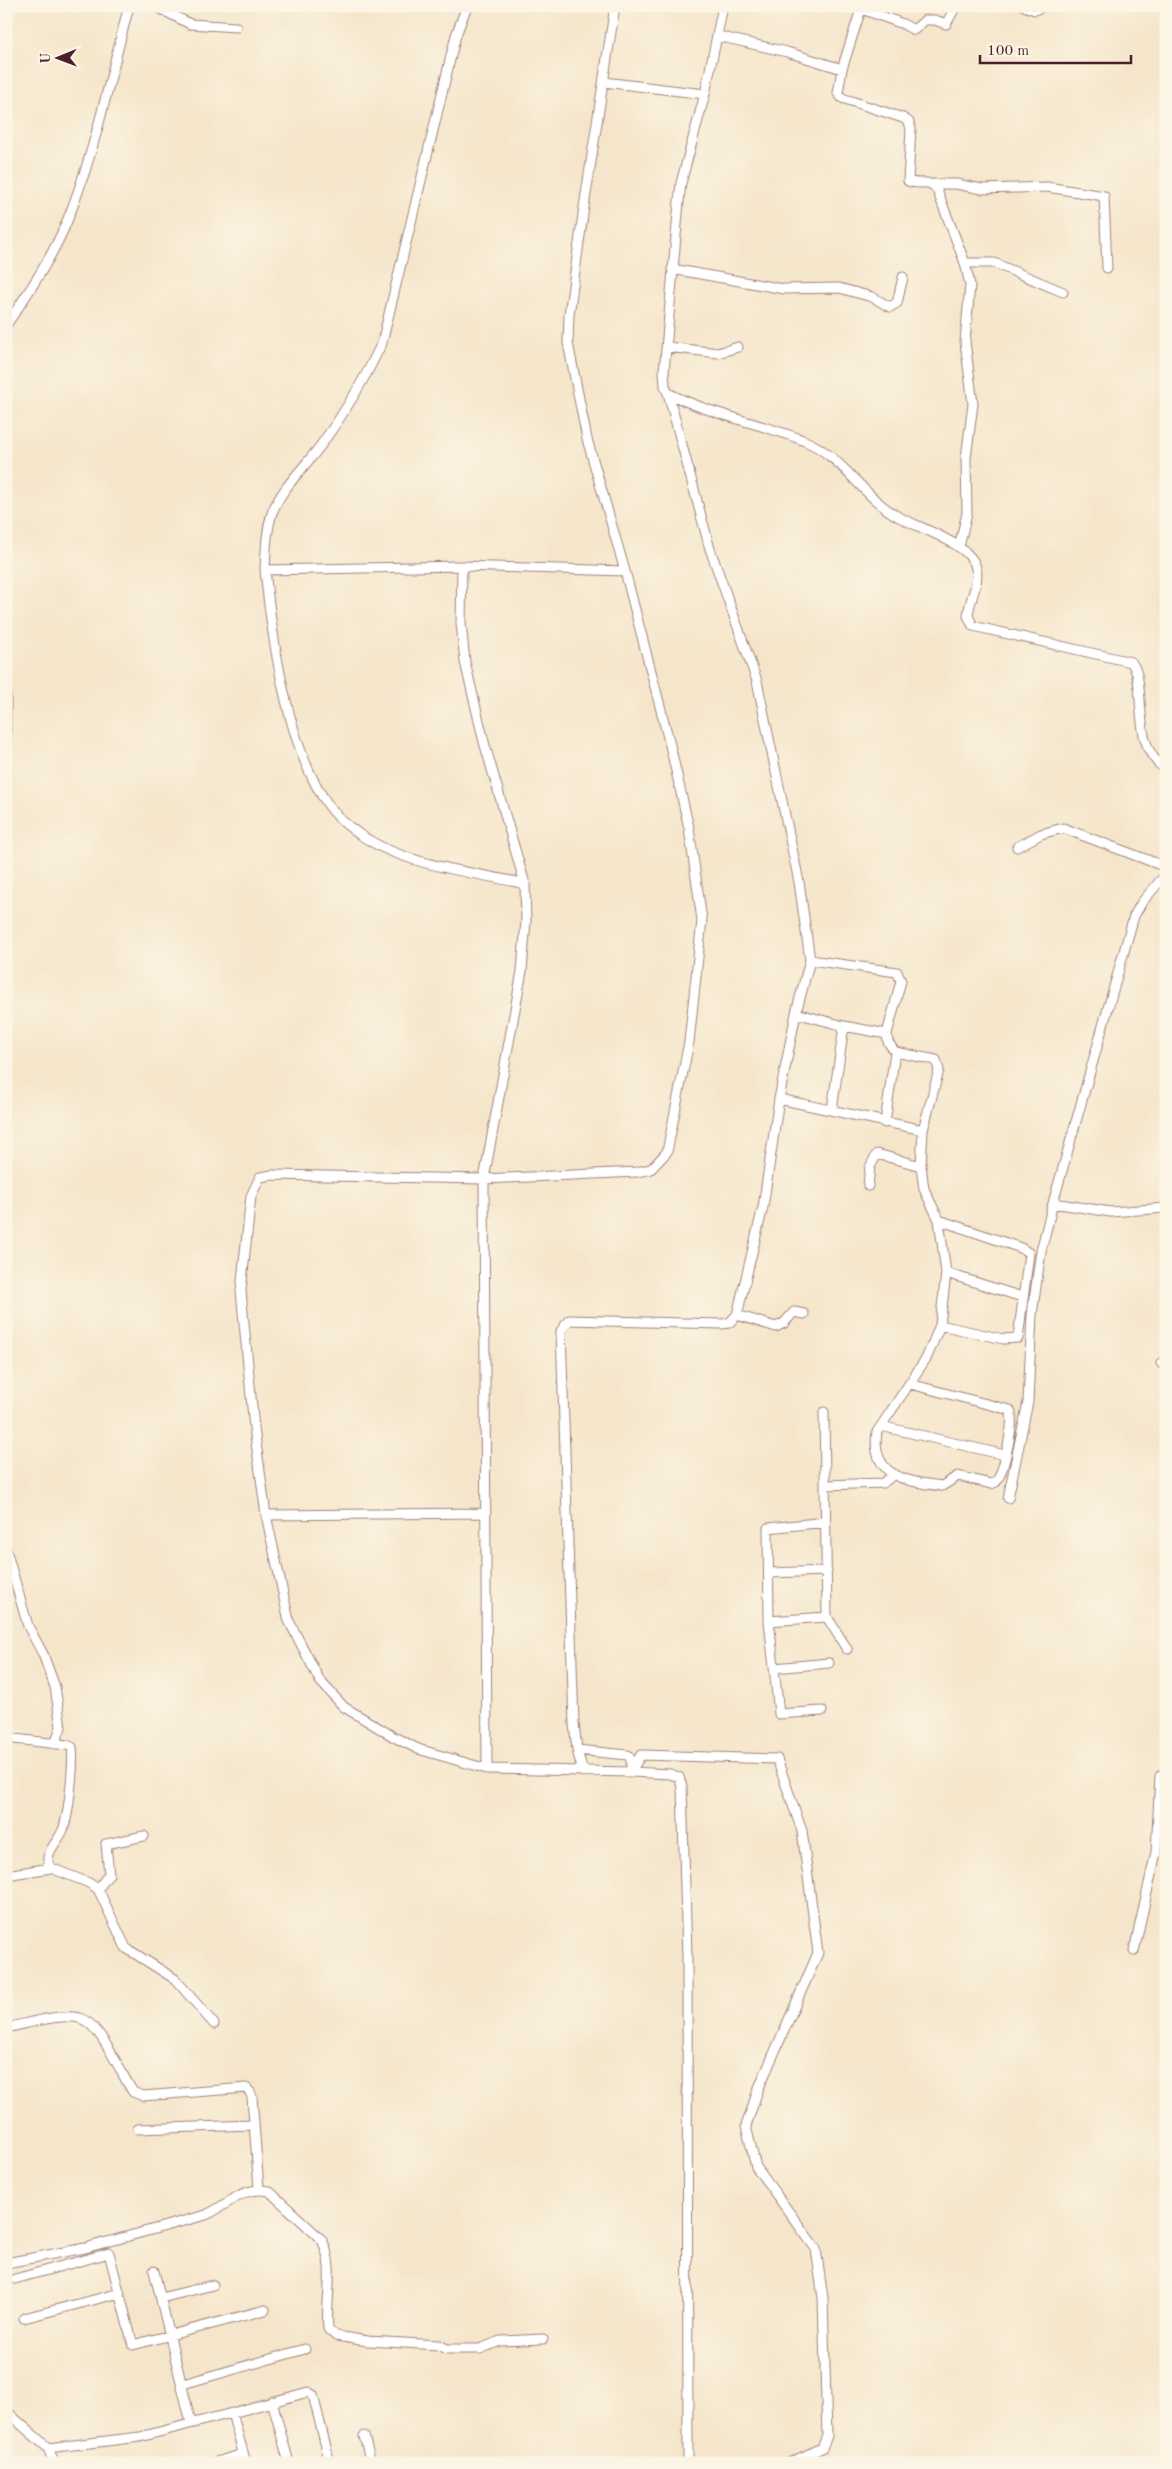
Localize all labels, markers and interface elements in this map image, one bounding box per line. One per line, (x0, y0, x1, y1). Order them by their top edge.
north arrow (32, 32, 82, 82)
scale bar (980, 32, 1131, 64)
text: 100 m (987, 44, 1029, 59)
text: U (39, 53, 53, 64)

